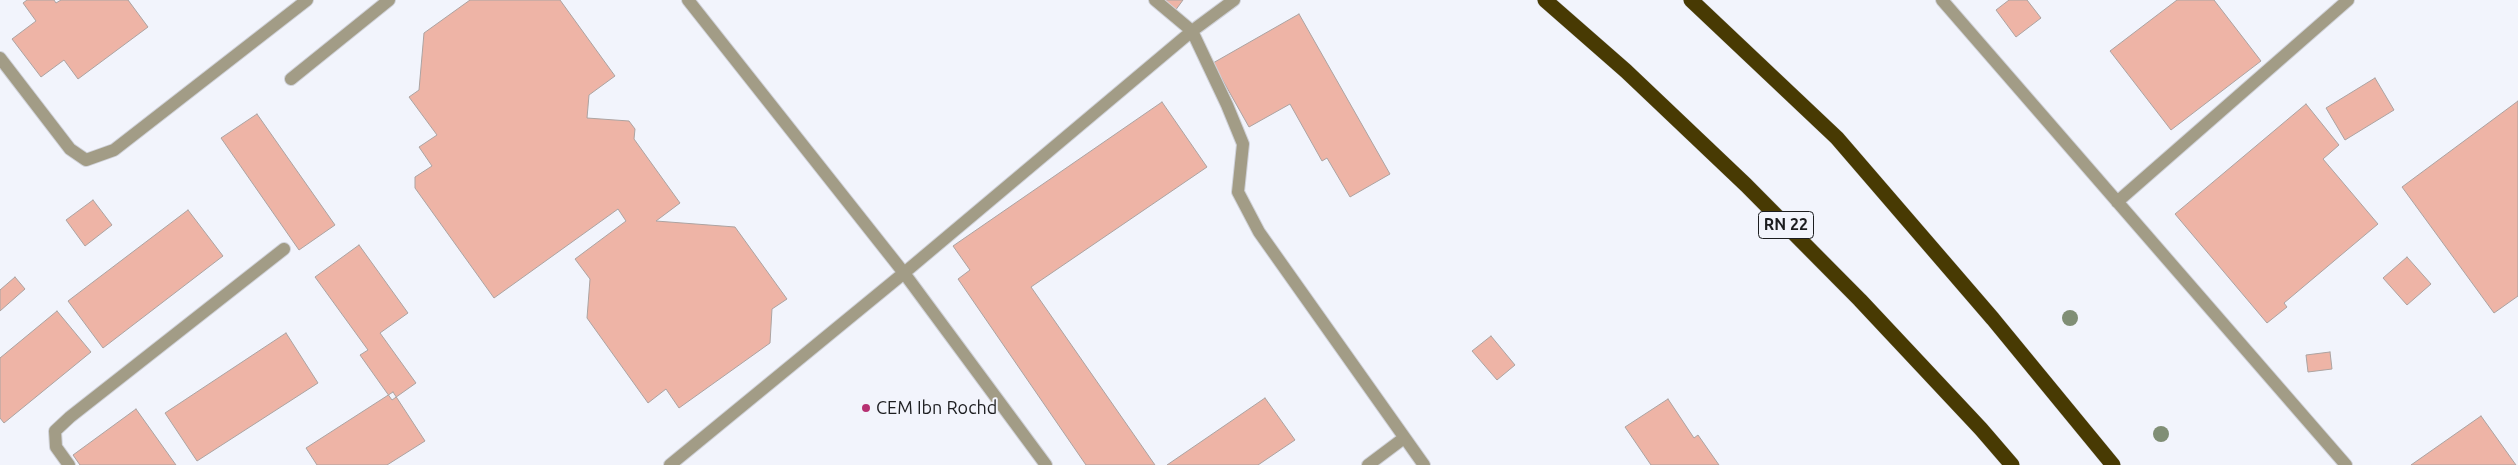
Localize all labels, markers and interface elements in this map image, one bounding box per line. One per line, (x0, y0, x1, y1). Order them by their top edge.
road number: RN 22 (1758, 212, 1814, 238)
place label: CEM Ibn Rochd (876, 397, 997, 419)
marker: CEM Ibn Rochd (860, 402, 872, 414)

